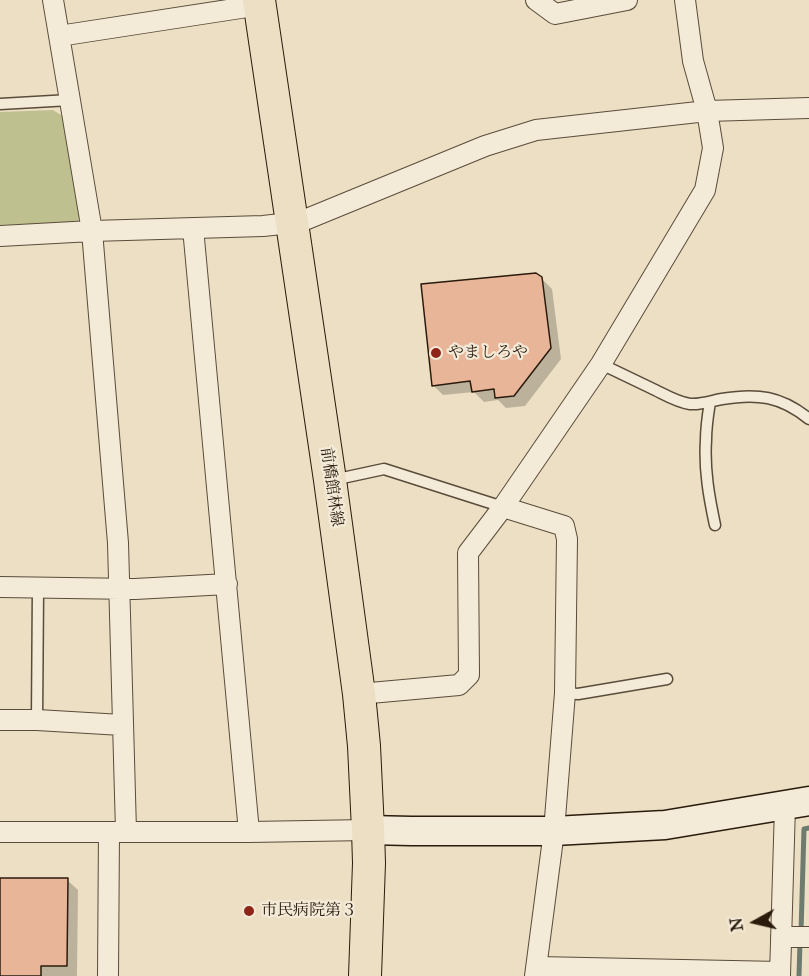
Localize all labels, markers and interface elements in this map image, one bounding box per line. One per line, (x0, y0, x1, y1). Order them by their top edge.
place label: やましろや (448, 343, 528, 363)
marker: やましろや (429, 346, 443, 360)
street label: 前橋館林線 (316, 446, 346, 528)
north arrow (725, 892, 785, 952)
place label: 市民病院第３ (261, 901, 357, 921)
marker: 市民病院第３ (242, 904, 256, 918)
text: N (726, 917, 747, 933)

